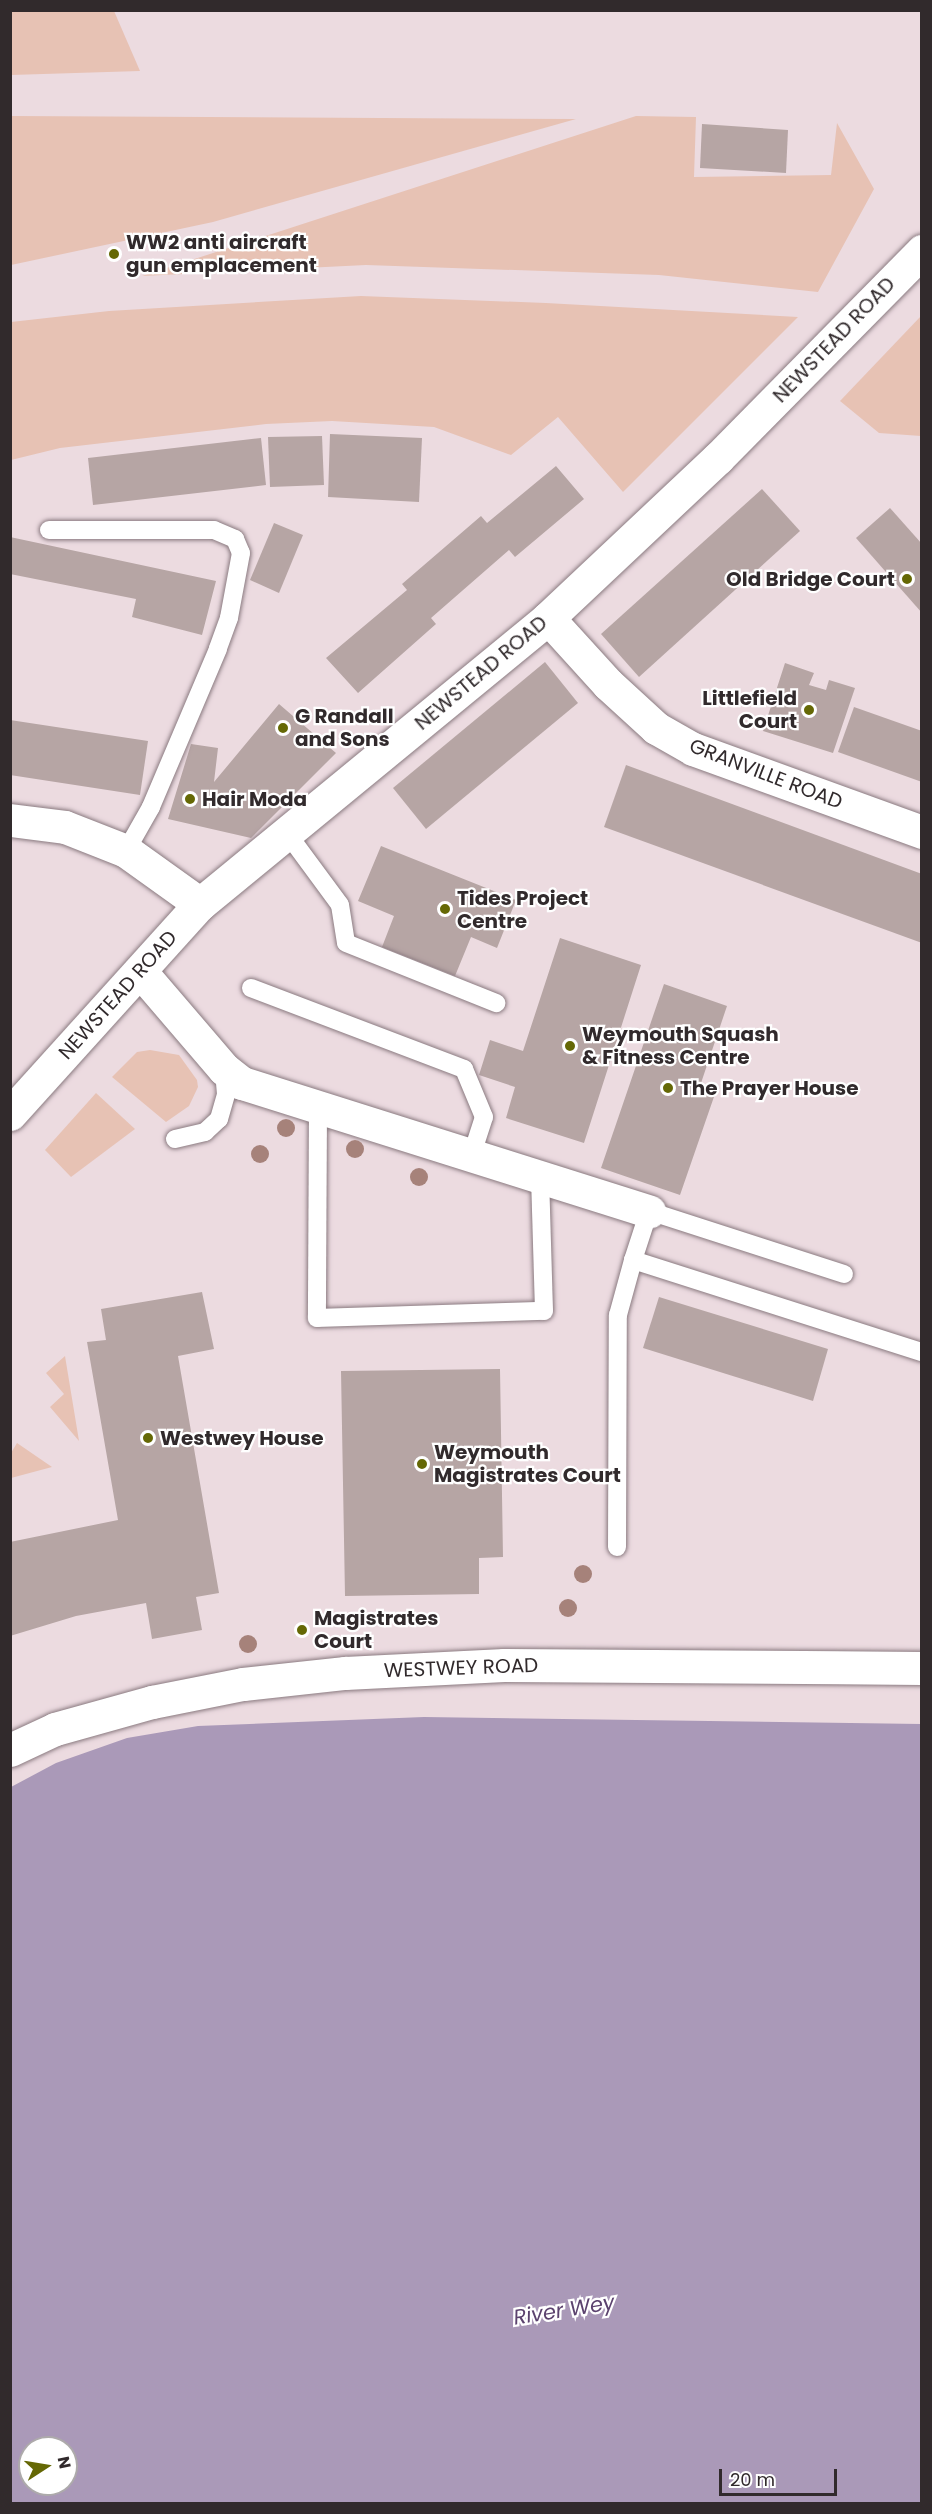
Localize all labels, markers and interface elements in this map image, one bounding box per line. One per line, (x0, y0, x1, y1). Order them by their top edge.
place label: WW2 anti aircraft gun emplacement (126, 231, 317, 278)
marker: WW2 anti aircraft gun emplacement (107, 247, 121, 261)
street label: NEWSTEAD ROAD (768, 272, 900, 408)
place label: Old Bridge Court (726, 567, 895, 591)
marker: Old Bridge Court (900, 572, 914, 586)
street label: NEWSTEAD ROAD (410, 611, 552, 735)
place label: Littlefield Court (702, 686, 797, 733)
marker: Littlefield Court (802, 703, 816, 717)
place label: G Randall and Sons (295, 704, 394, 751)
marker: G Randall and Sons (276, 721, 290, 735)
street label: GRANVILLE ROAD (686, 734, 846, 814)
place label: Hair Moda (202, 787, 307, 811)
marker: Hair Moda (183, 792, 197, 806)
place label: Tides Project Centre (457, 886, 588, 933)
marker: Tides Project Centre (438, 902, 452, 916)
street label: NEWSTEAD ROAD (54, 926, 182, 1064)
place label: Weymouth Squash & Fitness Centre (582, 1022, 779, 1069)
marker: Weymouth Squash & Fitness Centre (563, 1039, 577, 1053)
place label: The Prayer House (680, 1076, 859, 1100)
marker: The Prayer House (661, 1081, 675, 1095)
place label: Westwey House (160, 1426, 323, 1450)
marker: Westwey House (141, 1431, 155, 1445)
place label: Weymouth Magistrates Court (434, 1440, 621, 1487)
marker: Weymouth Magistrates Court (415, 1457, 429, 1471)
place label: Magistrates Court (314, 1606, 438, 1653)
marker: Magistrates Court (295, 1623, 309, 1637)
street label: WESTWEY ROAD (383, 1653, 539, 1683)
water label: River Wey (512, 2290, 616, 2330)
north arrow (18, 2436, 78, 2496)
text: N (52, 2454, 77, 2471)
scale bar (722, 2457, 840, 2495)
text: 20 m (730, 2467, 775, 2492)

